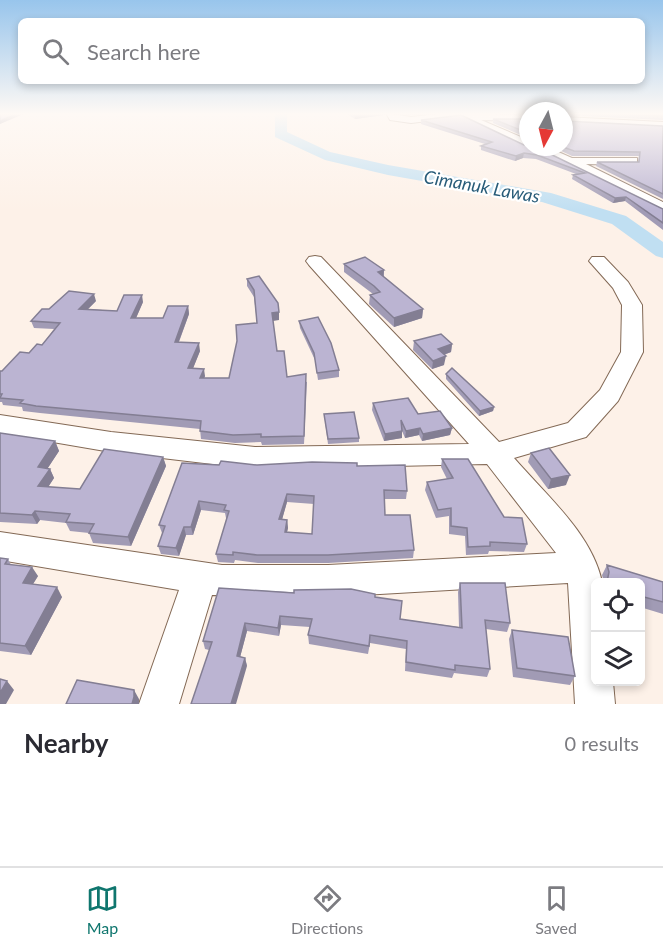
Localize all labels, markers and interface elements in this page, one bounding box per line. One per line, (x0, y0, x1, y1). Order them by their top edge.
search box (18, 18, 645, 84)
icon: search (39, 35, 72, 68)
text: Search here (87, 38, 200, 65)
north arrow (519, 102, 573, 156)
water label: Cimanuk Lawas (422, 165, 542, 207)
map controls (591, 578, 645, 686)
button: locate (591, 578, 645, 632)
button: layers (591, 632, 645, 686)
text: Nearby (24, 727, 109, 759)
text: 0 results (564, 731, 639, 755)
tab: Map (86, 882, 119, 937)
tab: Directions (291, 882, 363, 937)
tab: Saved (535, 882, 577, 937)

